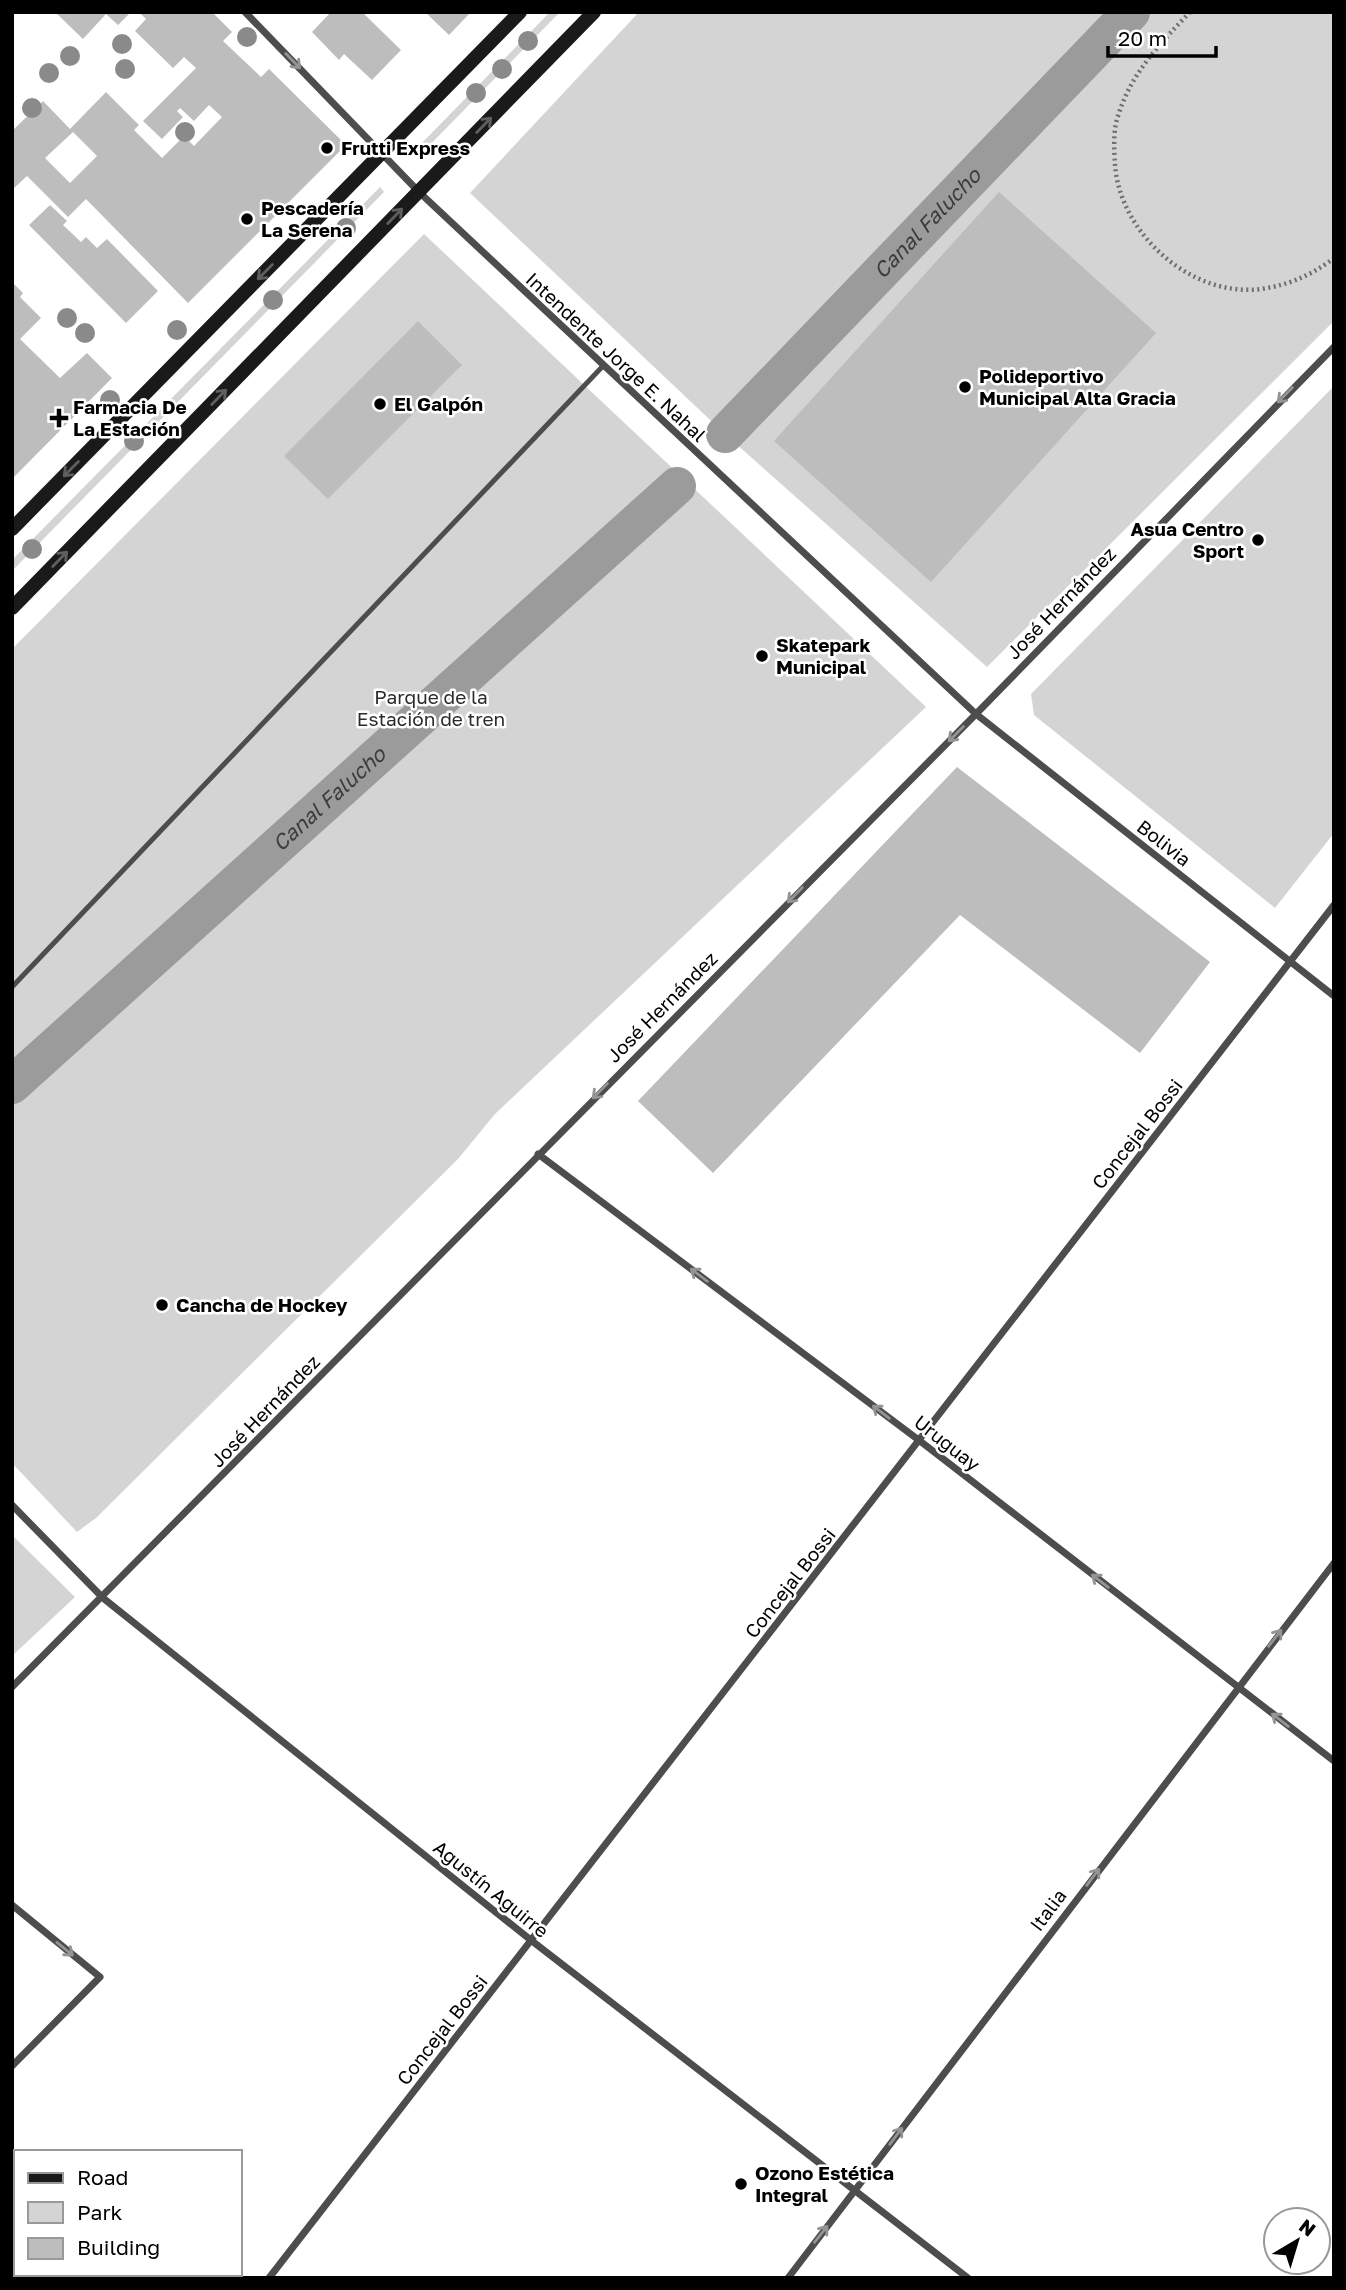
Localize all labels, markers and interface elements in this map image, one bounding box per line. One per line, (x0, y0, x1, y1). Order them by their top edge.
scale bar (1108, 14, 1216, 58)
text: 20 m (1118, 25, 1167, 51)
one-way arrow (284, 53, 301, 70)
one-way arrow (476, 117, 493, 134)
place label: Frutti Express (341, 136, 471, 159)
marker: Frutti Express (319, 140, 335, 156)
water label: Canal Falucho (868, 161, 987, 284)
place label: Pescadería La Serena (261, 196, 364, 241)
one-way arrow (387, 208, 404, 225)
marker: Pescadería La Serena (239, 211, 255, 227)
one-way arrow (257, 264, 274, 281)
street label: Intendente Jorge E. Nahal (522, 267, 711, 446)
place label: Polideportivo Municipal Alta Gracia (979, 364, 1176, 409)
marker: Polideportivo Municipal Alta Gracia (957, 379, 973, 395)
one-way arrow (1277, 387, 1294, 404)
one-way arrow (210, 388, 227, 405)
place label: El Galpón (394, 392, 483, 415)
place label: Farmacia De La Estación (73, 395, 187, 440)
marker: El Galpón (372, 396, 388, 412)
marker: Farmacia De La Estación (51, 410, 67, 426)
one-way arrow (63, 461, 80, 478)
place label: Asua Centro Sport (1131, 517, 1244, 562)
marker: Asua Centro Sport (1250, 532, 1266, 548)
street label: José Hernández (1001, 542, 1120, 664)
one-way arrow (51, 551, 68, 568)
place label: Skatepark Municipal (776, 633, 871, 678)
marker: Skatepark Municipal (754, 648, 770, 664)
park label: Parque de la Estación de tren (357, 685, 505, 730)
one-way arrow (948, 725, 965, 742)
water label: Canal Falucho (267, 740, 392, 856)
street label: Bolivia (1133, 815, 1196, 871)
one-way arrow (787, 886, 804, 903)
street label: José Hernández (601, 946, 722, 1067)
street label: Concejal Bossi (1086, 1074, 1187, 1193)
one-way arrow (592, 1083, 609, 1100)
one-way arrow (690, 1268, 709, 1283)
place label: Cancha de Hockey (176, 1293, 348, 1316)
marker: Cancha de Hockey (154, 1297, 170, 1313)
street label: José Hernández (205, 1350, 324, 1472)
one-way arrow (872, 1404, 891, 1419)
street label: Uruguay (910, 1410, 985, 1476)
street label: Concejal Bossi (739, 1523, 840, 1642)
one-way arrow (1091, 1573, 1109, 1588)
one-way arrow (1268, 1629, 1283, 1648)
one-way arrow (1271, 1712, 1289, 1727)
street label: Agustín Aguirre (429, 1835, 553, 1942)
one-way arrow (1085, 1868, 1100, 1887)
street label: Italia (1025, 1884, 1071, 1935)
one-way arrow (56, 1941, 74, 1956)
street label: Concejal Bossi (391, 1970, 492, 2089)
one-way arrow (888, 2127, 903, 2146)
legend (14, 2150, 242, 2276)
place label: Ozono Estética Integral (755, 2161, 894, 2206)
text: Road (77, 2164, 128, 2190)
marker: Ozono Estética Integral (733, 2176, 749, 2192)
text: Park (77, 2199, 123, 2225)
north arrow (1262, 2206, 1332, 2276)
text: N (1295, 2214, 1321, 2241)
one-way arrow (814, 2226, 829, 2244)
text: Building (77, 2234, 160, 2260)

